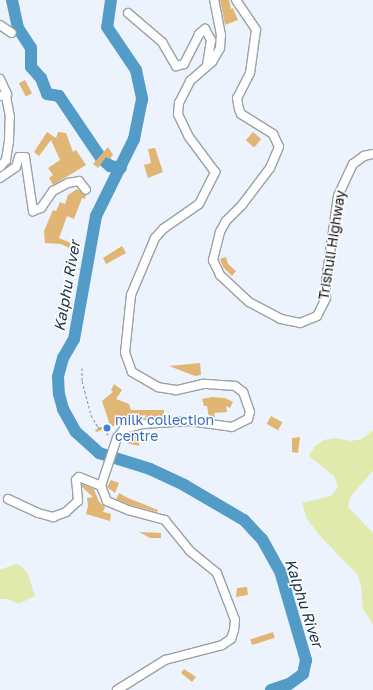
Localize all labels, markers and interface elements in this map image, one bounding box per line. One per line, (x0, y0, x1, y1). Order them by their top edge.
street label: Trishuli Highway (315, 189, 349, 301)
water label: Kalphu River (50, 239, 84, 333)
place label: milk collection centre (115, 412, 214, 444)
marker: milk collection centre (102, 423, 112, 433)
water label: Kalphu River (281, 557, 327, 649)

